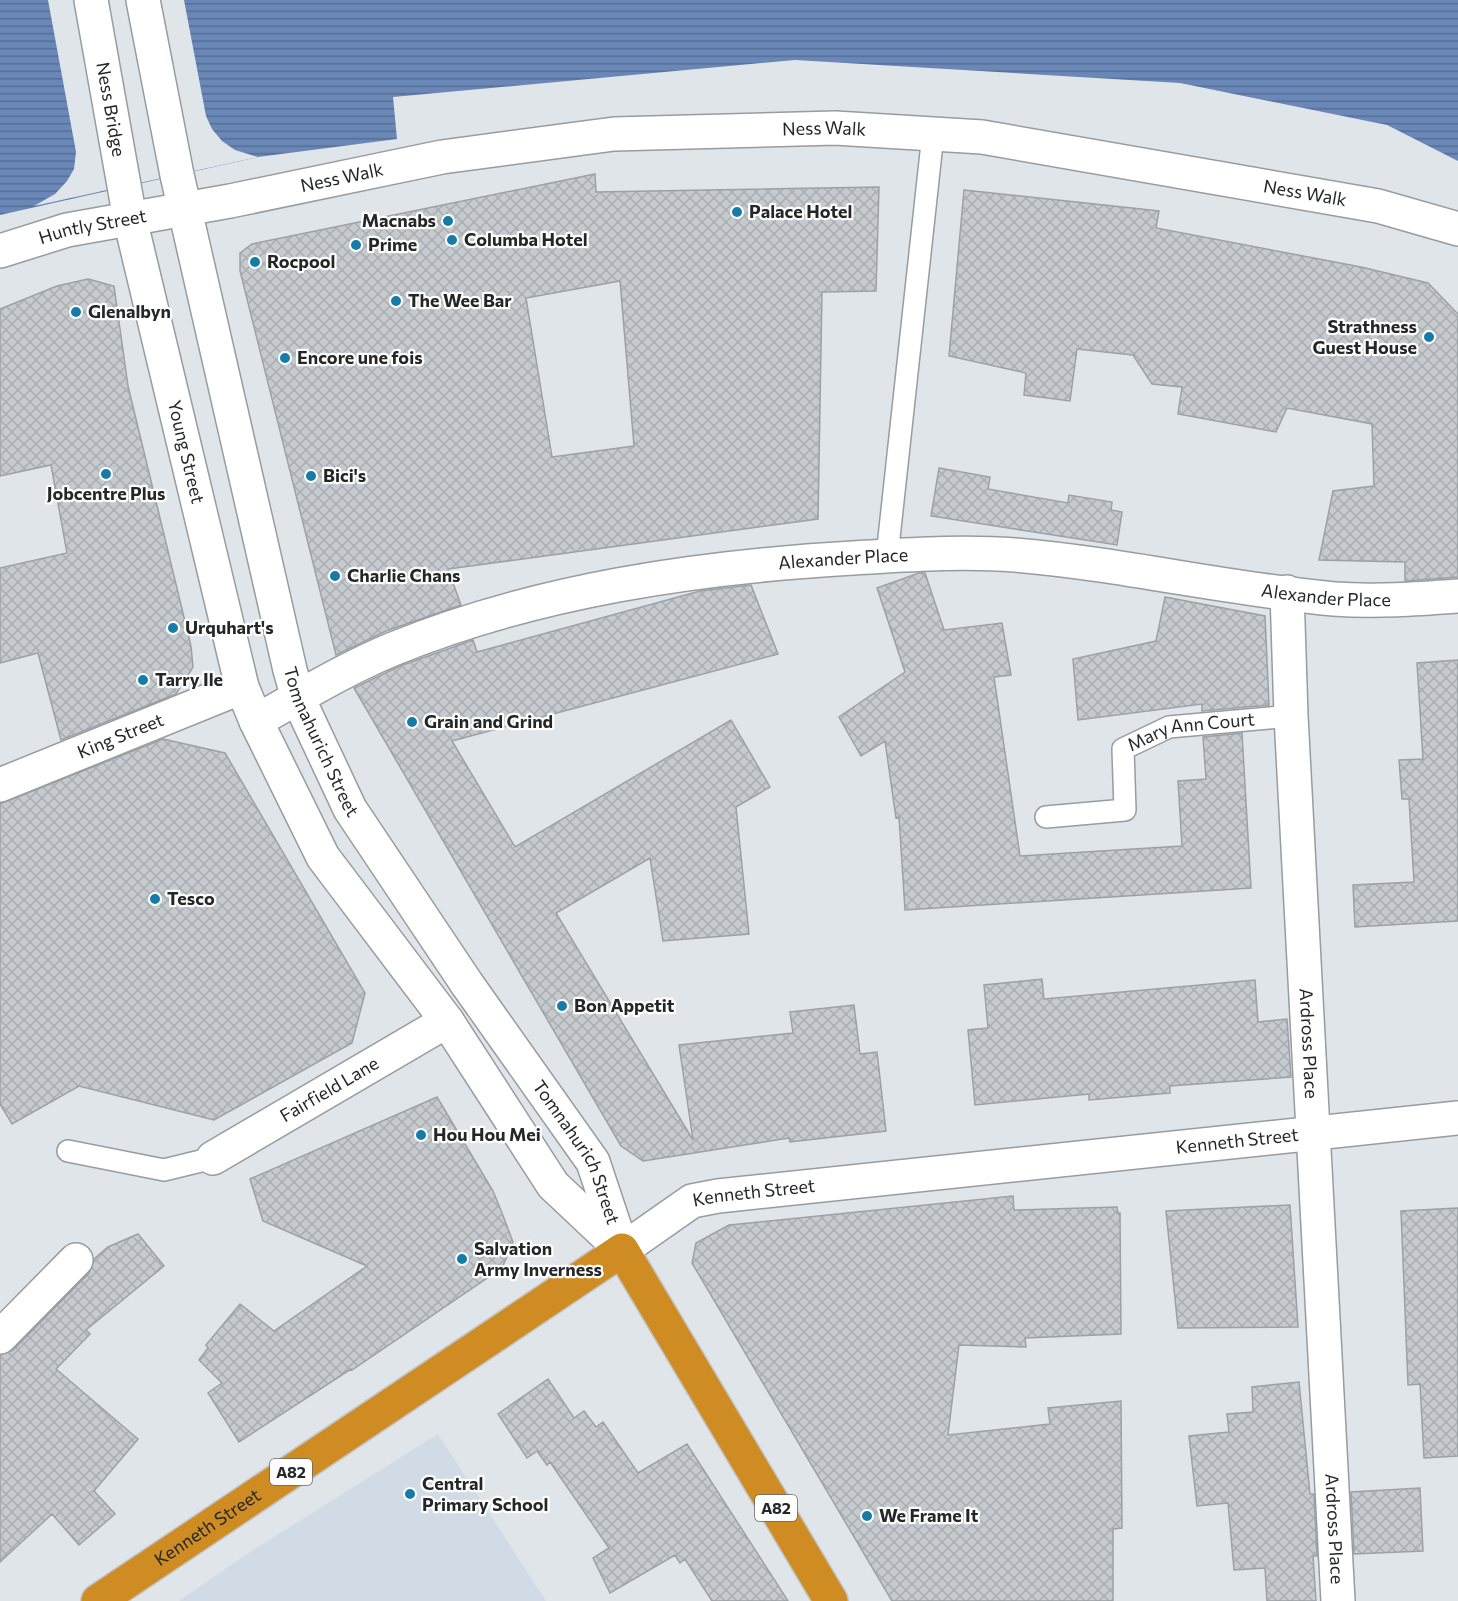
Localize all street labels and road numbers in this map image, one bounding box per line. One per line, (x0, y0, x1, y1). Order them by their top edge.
street label: Ness Bridge (92, 60, 131, 158)
street label: Ness Walk (782, 116, 867, 140)
street label: Ness Walk (298, 157, 385, 196)
street label: Ness Walk (1262, 174, 1349, 210)
street label: Huntly Street (36, 204, 148, 248)
street label: Young Street (164, 398, 210, 506)
street label: Alexander Place (777, 543, 909, 573)
street label: Alexander Place (1260, 578, 1391, 610)
street label: Tomnahurich Street (280, 664, 364, 821)
street label: Mary Ann Court (1123, 707, 1256, 755)
street label: King Street (74, 708, 167, 763)
street label: Ardross Place (1295, 988, 1323, 1099)
street label: Fairfield Lane (276, 1052, 382, 1126)
street label: Tomnahurich Street (529, 1076, 625, 1227)
street label: Kenneth Street (1175, 1123, 1299, 1158)
street label: Kenneth Street (691, 1174, 816, 1211)
road number: A82 (270, 1459, 312, 1485)
street label: Ardross Place (1321, 1473, 1349, 1585)
street label: Kenneth Street (150, 1483, 264, 1570)
road number: A82 (755, 1495, 797, 1521)

